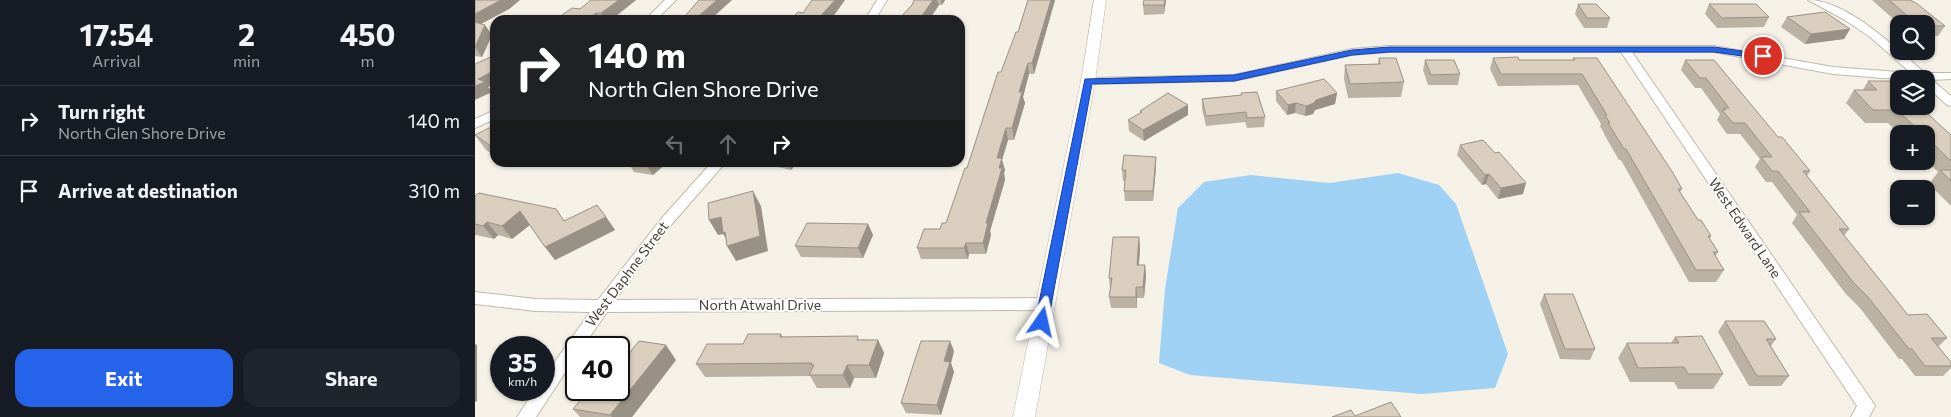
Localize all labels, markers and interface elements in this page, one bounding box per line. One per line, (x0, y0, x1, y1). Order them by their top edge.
text: 17:54 (80, 15, 153, 52)
text: 2 (238, 15, 255, 52)
text: 450 (340, 15, 395, 52)
map controls (1890, 15, 1935, 225)
button: search (1890, 15, 1935, 60)
text: 140 m (588, 32, 686, 75)
icon: right (505, 35, 570, 100)
pin (1742, 35, 1784, 77)
icon: arrive (1749, 42, 1777, 70)
text: Arrival (92, 51, 141, 70)
text: min (233, 51, 260, 70)
text: m (361, 51, 375, 70)
button: layers (1890, 70, 1935, 115)
text: North Glen Shore Drive (588, 75, 819, 102)
text: Turn right (58, 100, 145, 123)
icon: right (15, 107, 43, 135)
text: 140 m (408, 109, 460, 132)
text: North Glen Shore Drive (58, 123, 226, 142)
button: + (1890, 125, 1935, 170)
icon: left (661, 130, 689, 158)
icon: ahead (714, 130, 742, 158)
icon: right (767, 130, 795, 158)
street label: West Edward Lane (1706, 174, 1785, 281)
icon: arrive (15, 177, 43, 205)
text: Arrive at destination (58, 179, 238, 202)
text: 310 m (408, 179, 460, 202)
button: − (1890, 180, 1935, 225)
street label: West Daphne Street (582, 218, 672, 330)
position arrow (1015, 295, 1067, 347)
street label: North Atwahl Drive (699, 296, 821, 313)
speed limit sign: 40 (565, 336, 630, 401)
text: 35 (508, 347, 537, 377)
button: Exit (15, 349, 233, 407)
button: Share (243, 349, 460, 407)
text: km/h (508, 374, 537, 388)

